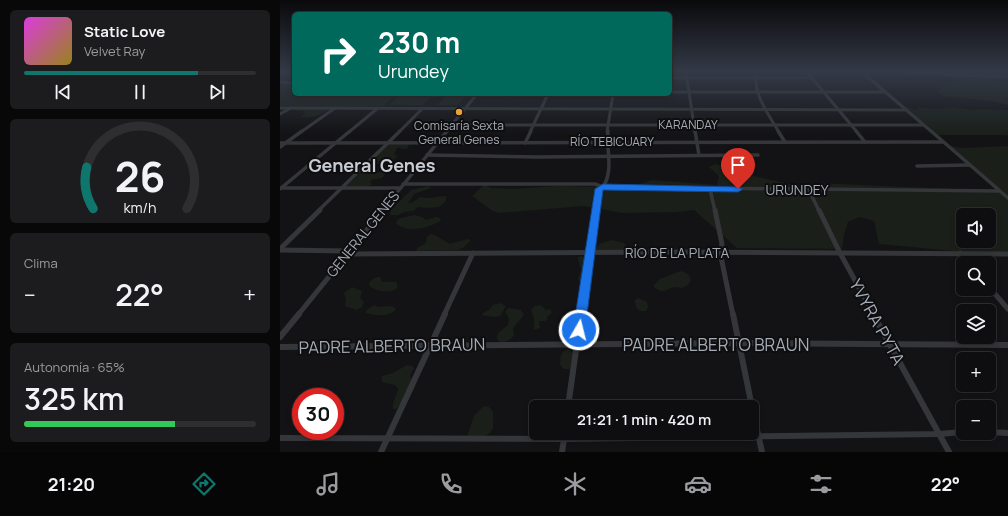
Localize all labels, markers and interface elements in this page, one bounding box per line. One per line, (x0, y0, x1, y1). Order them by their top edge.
text: Static Love (84, 21, 165, 42)
text: 230 m (378, 23, 460, 61)
icon: right (312, 28, 364, 80)
text: Velvet Ray (84, 42, 145, 60)
text: Urundey (378, 59, 449, 83)
icon: previous (52, 81, 74, 103)
icon: pause (129, 81, 151, 103)
icon: next (206, 81, 228, 103)
marker: Comisaría Sexta General Genes (454, 107, 464, 117)
street label: KARANDAY (658, 116, 718, 133)
place label: Comisaría Sexta General Genes (414, 117, 504, 148)
street label: RÍO TEBICUARY (570, 133, 654, 150)
text: 26 (115, 148, 165, 204)
pin (721, 148, 755, 189)
district label: General Genes (308, 153, 436, 177)
icon: arrive (727, 154, 749, 176)
street label: URUNDEY (765, 180, 829, 199)
street label: GENERAL GENES (322, 186, 404, 281)
text: km/h (123, 198, 157, 217)
map controls (956, 208, 996, 440)
button: sound (956, 208, 996, 248)
street label: RÍO DE LA PLATA (625, 243, 729, 262)
text: Clima (24, 254, 58, 272)
button: search (956, 256, 996, 296)
text: 22° (115, 274, 164, 315)
street label: YVYRA PYTA (844, 275, 911, 369)
text: − (24, 280, 36, 310)
text: + (243, 280, 256, 310)
button: layers (956, 304, 996, 344)
position arrow (558, 309, 600, 351)
street label: PADRE ALBERTO BRAUN (298, 332, 486, 359)
street label: PADRE ALBERTO BRAUN (623, 333, 809, 356)
button: + (956, 352, 996, 392)
text: Autonomía · 65% (24, 358, 125, 376)
text: 325 km (24, 378, 124, 419)
speed limit sign: 30 (292, 388, 344, 440)
button: − (956, 400, 996, 440)
text: 21:21 · 1 min · 420 m (577, 409, 711, 430)
icon: directions (190, 470, 218, 498)
icon: music (314, 470, 342, 498)
icon: phone (437, 470, 465, 498)
icon: climate (561, 470, 589, 498)
icon: car (684, 470, 712, 498)
icon: filters (807, 470, 835, 498)
text: 21:20 (48, 472, 95, 496)
text: 22° (931, 472, 960, 496)

